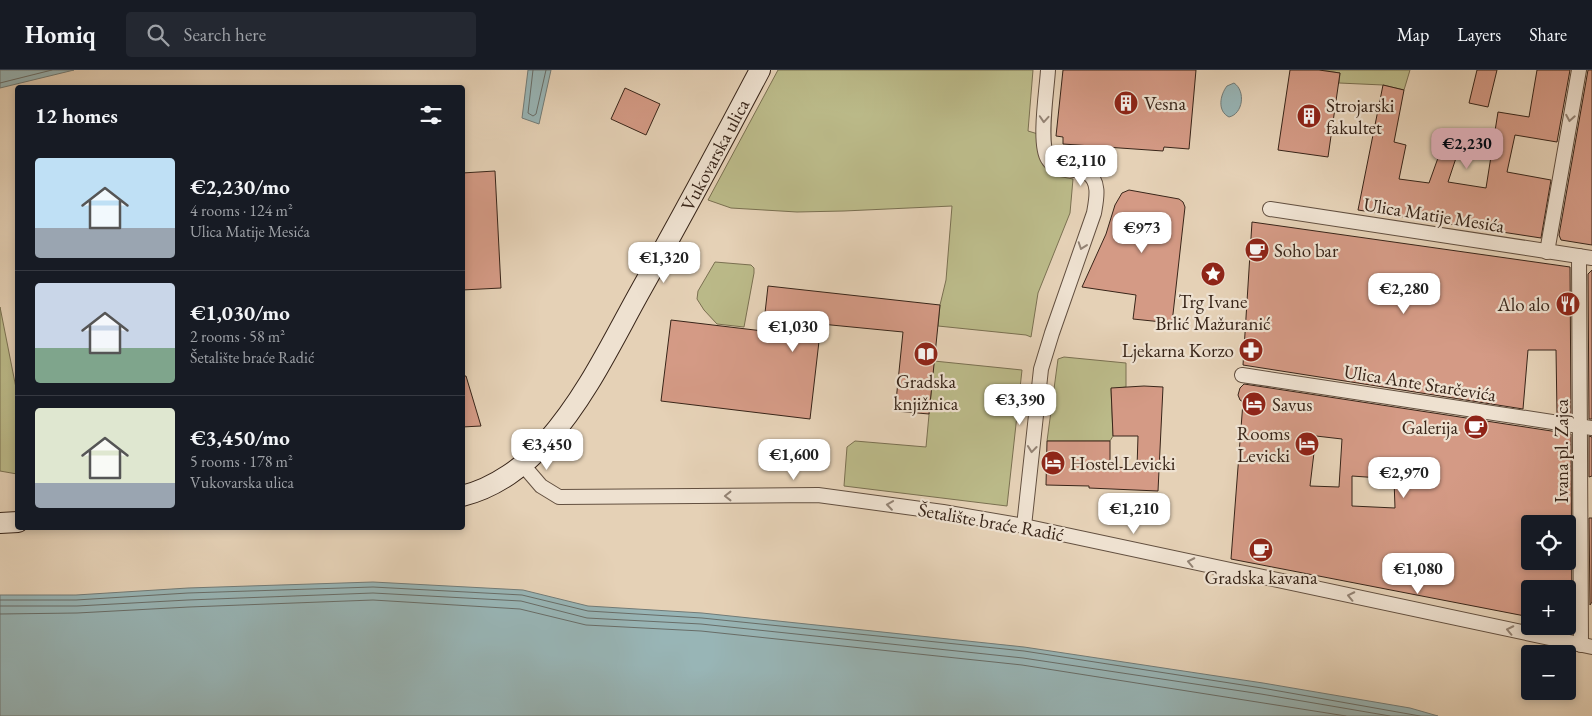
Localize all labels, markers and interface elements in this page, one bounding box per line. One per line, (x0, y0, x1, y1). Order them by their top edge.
search box (126, 12, 476, 57)
text: Homiq (25, 19, 96, 50)
icon: search (144, 21, 172, 49)
text: Search here (184, 22, 266, 47)
text: Map (1397, 23, 1429, 46)
text: Layers (1457, 23, 1501, 46)
text: Share (1529, 23, 1567, 46)
building icon: Vesna (1113, 90, 1139, 116)
place label: Vesna (1144, 91, 1186, 116)
place label: Strojarski fakultet (1326, 93, 1395, 140)
street label: Vukovarska ulica (675, 94, 755, 215)
icon: filters (417, 101, 445, 129)
text: 12 homes (35, 102, 118, 129)
building icon: Strojarski fakultet (1296, 103, 1322, 129)
one-way arrow (1566, 114, 1576, 122)
one-way arrow (1039, 115, 1050, 123)
pin: €2,230 (1426, 128, 1508, 170)
text: €2,230 (1442, 133, 1492, 154)
pin: €2,110 (1040, 144, 1122, 187)
text: €2,110 (1056, 150, 1106, 171)
text: €2,230/mo (190, 173, 290, 200)
icon: home (75, 178, 135, 238)
street label: Ulica Matije Mesića (1362, 192, 1507, 239)
text: 4 rooms · 124 m² (190, 200, 293, 221)
pin: €973 (1112, 212, 1172, 254)
text: €973 (1123, 217, 1161, 238)
text: Ulica Matije Mesića (190, 221, 310, 242)
cafe icon: Soho bar (1244, 237, 1270, 263)
place label: Soho bar (1274, 238, 1339, 263)
pin: €1,320 (623, 242, 705, 284)
one-way arrow (1078, 242, 1088, 250)
text: €1,320 (639, 247, 689, 268)
place icon: Trg Ivane Brlić Mažuranić (1200, 261, 1226, 287)
pin: €2,280 (1363, 272, 1445, 315)
text: €2,280 (1379, 278, 1429, 299)
place label: Trg Ivane Brlić Mažuranić (1155, 289, 1271, 336)
restaurant icon: Alo alo (1555, 291, 1581, 317)
place label: Alo alo (1497, 292, 1550, 317)
text: €1,030/mo (190, 299, 290, 326)
icon: home (75, 303, 135, 363)
pin: €1,030 (752, 310, 834, 353)
text: €1,030 (768, 316, 818, 337)
text: 2 rooms · 58 m² (190, 326, 285, 347)
pharmacy icon: Ljekarna Korzo (1238, 337, 1264, 363)
place label: Ljekarna Korzo (1122, 338, 1234, 363)
library icon: Gradska knjižnica (913, 341, 939, 367)
text: Šetalište braće Radić (190, 347, 314, 368)
street label: Ulica Ante Starčevića (1342, 359, 1498, 407)
place label: Gradska knjižnica (894, 369, 959, 416)
pin: €3,390 (979, 384, 1061, 426)
text: €3,390 (995, 389, 1045, 410)
hotel icon: Savus (1241, 391, 1267, 417)
place label: Savus (1272, 392, 1313, 417)
street label: Ivana pl. Zajca (1549, 399, 1574, 503)
cafe icon: Galerija (1463, 414, 1489, 440)
place label: Galerija (1402, 415, 1458, 440)
place label: Rooms Levicki (1237, 421, 1290, 468)
text: €3,450/mo (190, 424, 290, 451)
icon: home (75, 428, 135, 488)
pin: €3,450 (506, 428, 588, 471)
hotel icon: Rooms Levicki (1294, 431, 1320, 457)
text: €3,450 (522, 434, 572, 455)
pin: €1,600 (753, 438, 835, 481)
text: €1,600 (769, 444, 819, 465)
one-way arrow (1027, 446, 1038, 454)
hotel icon: Hostel Levicki (1040, 450, 1066, 476)
text: 5 rooms · 178 m² (190, 451, 293, 472)
place label: Hostel Levicki (1070, 451, 1176, 476)
pin: €2,970 (1363, 456, 1445, 499)
text: €2,970 (1379, 462, 1429, 483)
text: Vukovarska ulica (190, 472, 294, 493)
one-way arrow (724, 491, 732, 501)
pin: €1,210 (1093, 492, 1175, 535)
street label: Šetalište braće Radić (916, 497, 1066, 547)
text: €1,210 (1109, 498, 1159, 519)
one-way arrow (886, 500, 894, 511)
map controls (1521, 515, 1576, 700)
button: locate (1521, 515, 1576, 570)
cafe icon: Gradska kavana (1248, 537, 1274, 563)
pin: €1,080 (1377, 552, 1459, 595)
one-way arrow (1186, 557, 1195, 567)
text: €1,080 (1393, 558, 1443, 579)
place label: Gradska kavana (1204, 565, 1318, 590)
button: + (1521, 580, 1576, 635)
one-way arrow (1347, 591, 1356, 602)
one-way arrow (1506, 625, 1514, 636)
button: − (1521, 645, 1576, 700)

